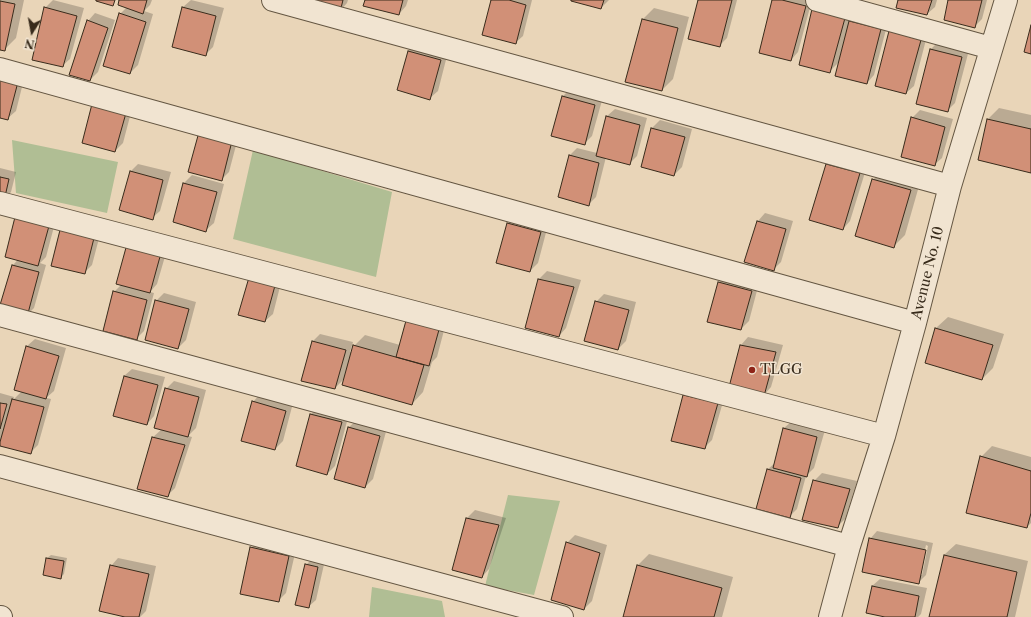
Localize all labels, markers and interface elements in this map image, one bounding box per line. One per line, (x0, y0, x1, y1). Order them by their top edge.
north arrow (12, 12, 52, 52)
text: N (24, 36, 36, 52)
street label: Avenue No. 10 (908, 225, 948, 321)
place label: TLGG (760, 362, 802, 378)
marker: TLGG (747, 365, 757, 375)

